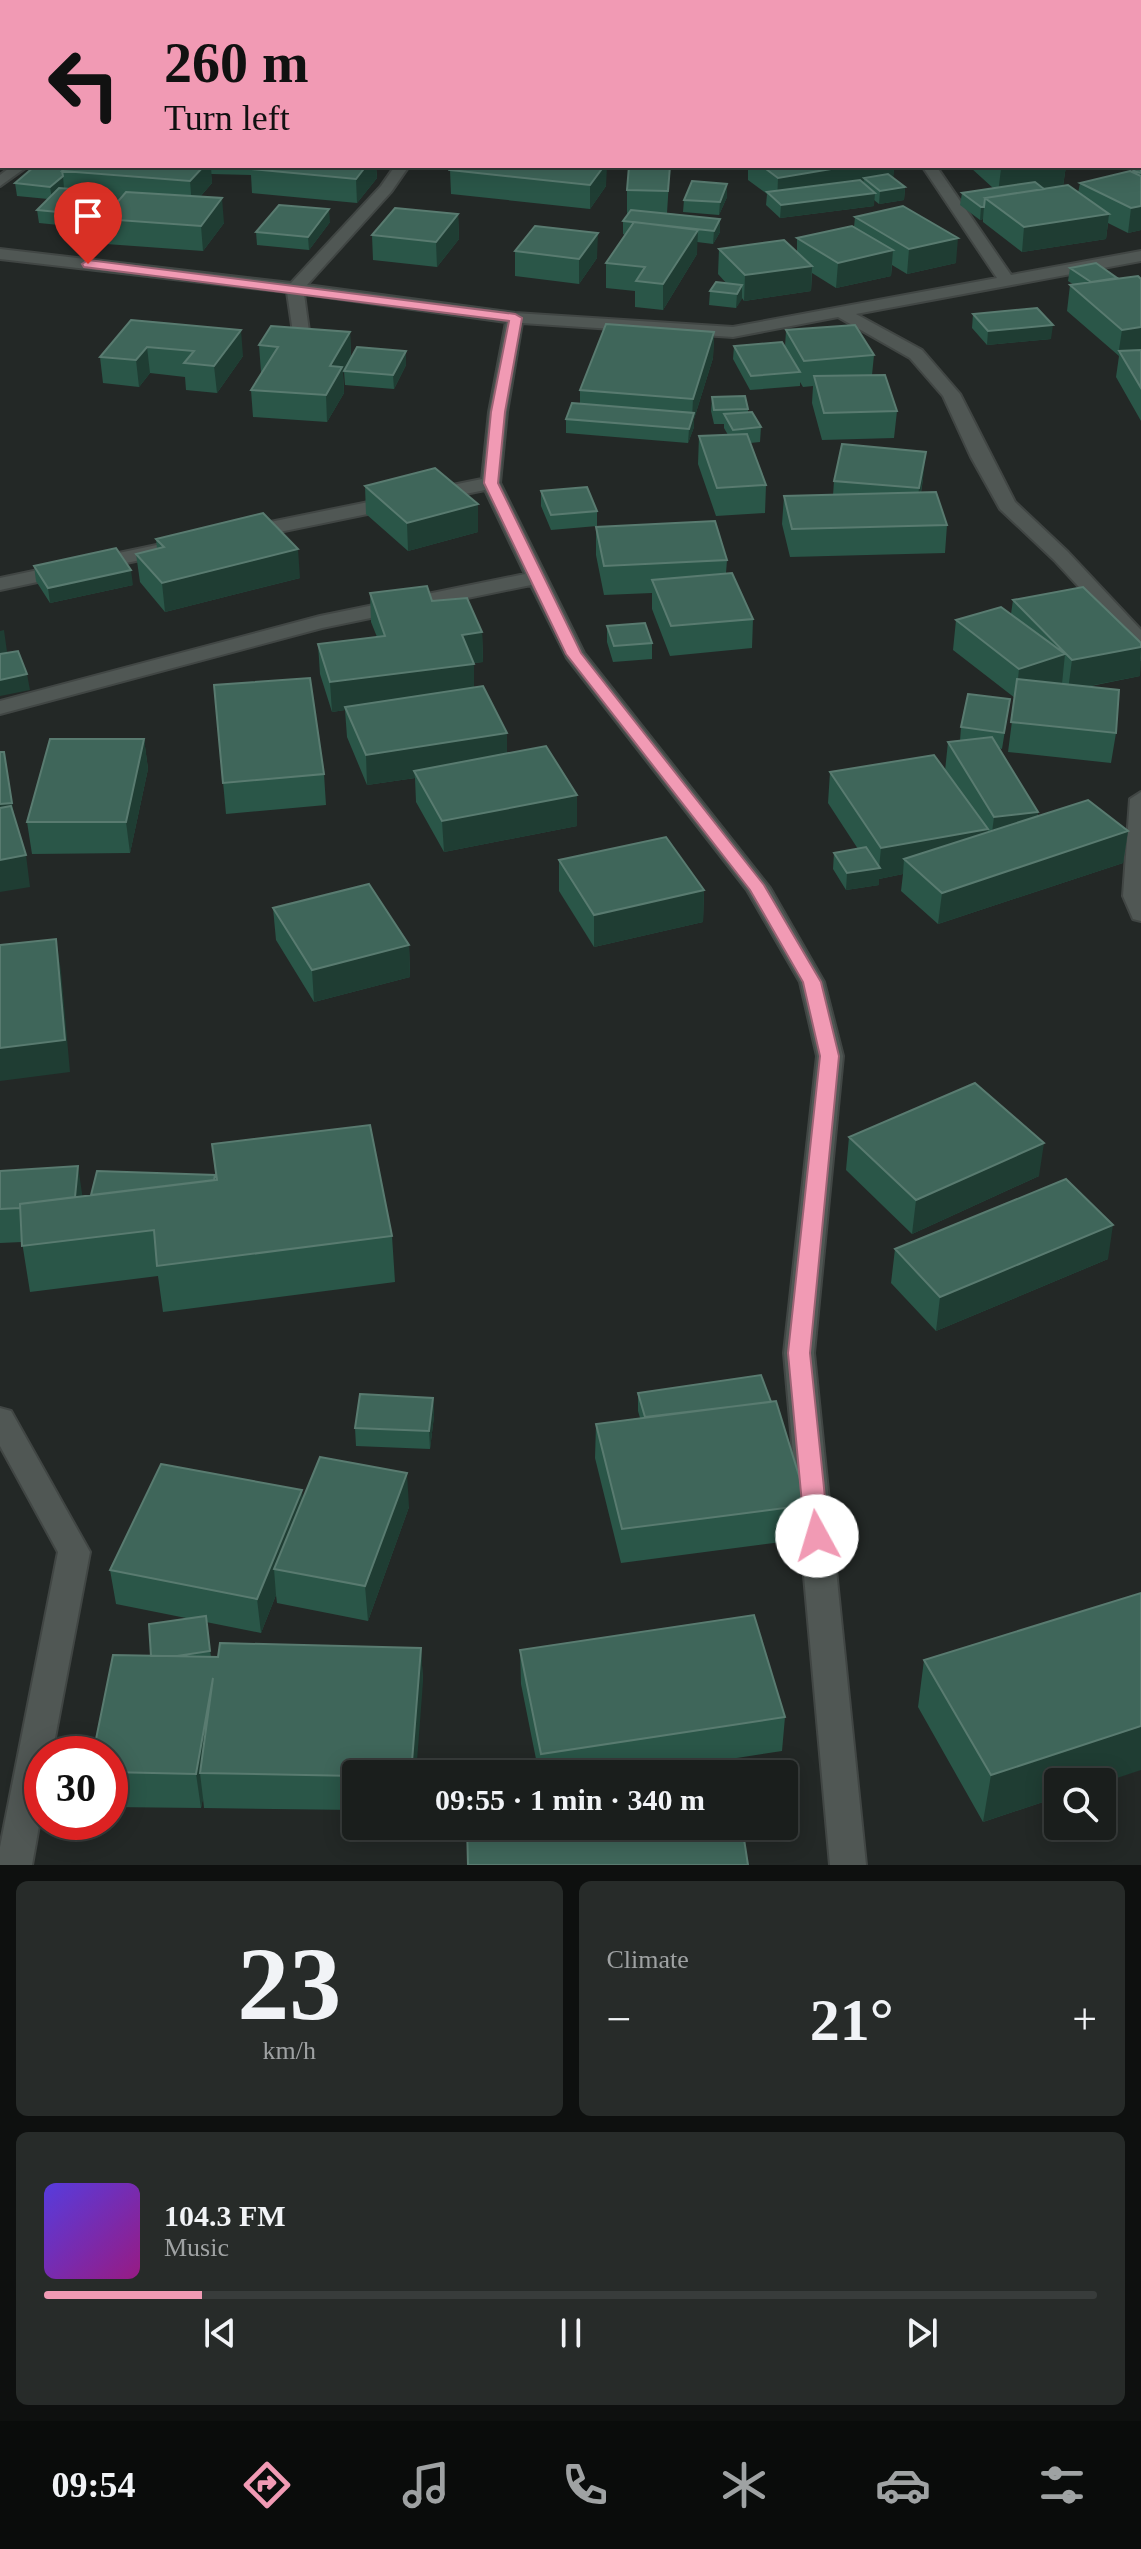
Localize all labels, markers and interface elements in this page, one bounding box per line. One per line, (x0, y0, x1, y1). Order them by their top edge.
icon: left (32, 32, 136, 136)
text: 260 m (164, 32, 309, 94)
text: Turn left (164, 98, 290, 138)
pin (54, 182, 122, 264)
icon: arrive (66, 194, 110, 238)
position arrow (775, 1494, 859, 1578)
speed limit sign: 30 (24, 1736, 128, 1840)
map controls (1044, 1768, 1116, 1840)
button: search (1044, 1768, 1116, 1840)
text: 09:55 · 1 min · 340 m (435, 1783, 705, 1816)
text: 23 (237, 1926, 341, 2041)
text: Climate (607, 1945, 689, 1974)
text: 21° (810, 1987, 894, 2053)
text: − (607, 1995, 631, 2044)
text: + (1072, 1995, 1097, 2044)
text: km/h (263, 2036, 316, 2065)
text: 104.3 FM (164, 2199, 286, 2232)
text: Music (164, 2233, 229, 2262)
icon: previous (198, 2311, 242, 2355)
icon: pause (549, 2311, 593, 2355)
icon: next (900, 2311, 944, 2355)
icon: directions (239, 2457, 295, 2513)
icon: music (398, 2457, 454, 2513)
icon: phone (557, 2457, 613, 2513)
icon: climate (716, 2457, 772, 2513)
icon: car (875, 2457, 931, 2513)
icon: filters (1034, 2457, 1090, 2513)
text: 09:54 (52, 2465, 136, 2505)

